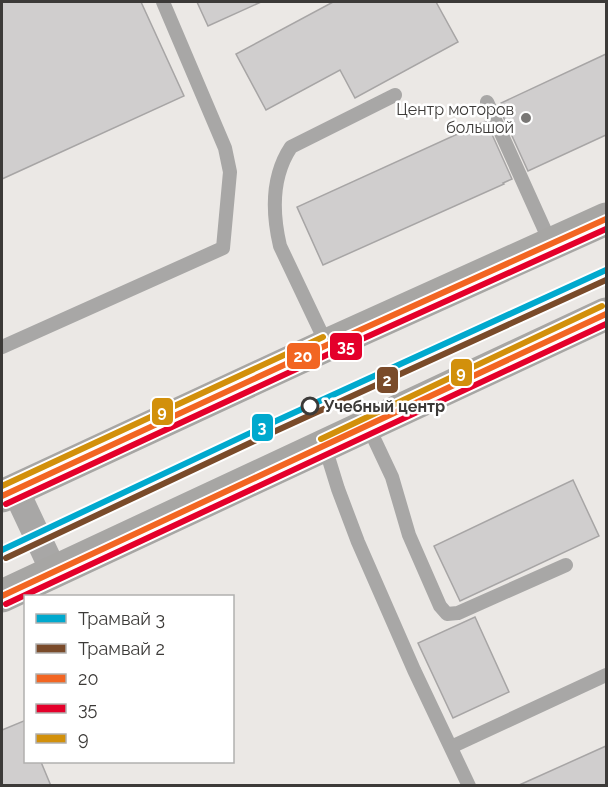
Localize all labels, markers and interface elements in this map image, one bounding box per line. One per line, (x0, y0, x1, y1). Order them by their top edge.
place label: Центр моторов большой (396, 100, 514, 137)
marker: Центр моторов большой (519, 111, 533, 125)
line badge: 35 (329, 332, 363, 361)
text: 35 (337, 337, 355, 356)
line badge: 20 (286, 342, 321, 370)
text: 20 (294, 347, 313, 366)
line badge: 9 (450, 358, 473, 387)
text: 9 (456, 363, 466, 382)
line badge: 2 (376, 366, 399, 394)
text: 2 (382, 371, 392, 390)
line badge: 9 (151, 397, 174, 426)
marker: Учебный центр (301, 397, 319, 415)
place label: Учебный центр (323, 397, 445, 416)
text: 9 (157, 402, 167, 421)
line badge: 3 (251, 413, 274, 442)
text: 3 (258, 418, 267, 437)
legend (24, 595, 234, 763)
text: Трамвай 3 (78, 608, 165, 629)
text: Трамвай 2 (78, 638, 165, 659)
text: 20 (78, 668, 98, 689)
text: 35 (78, 698, 98, 719)
text: 9 (78, 728, 89, 749)

